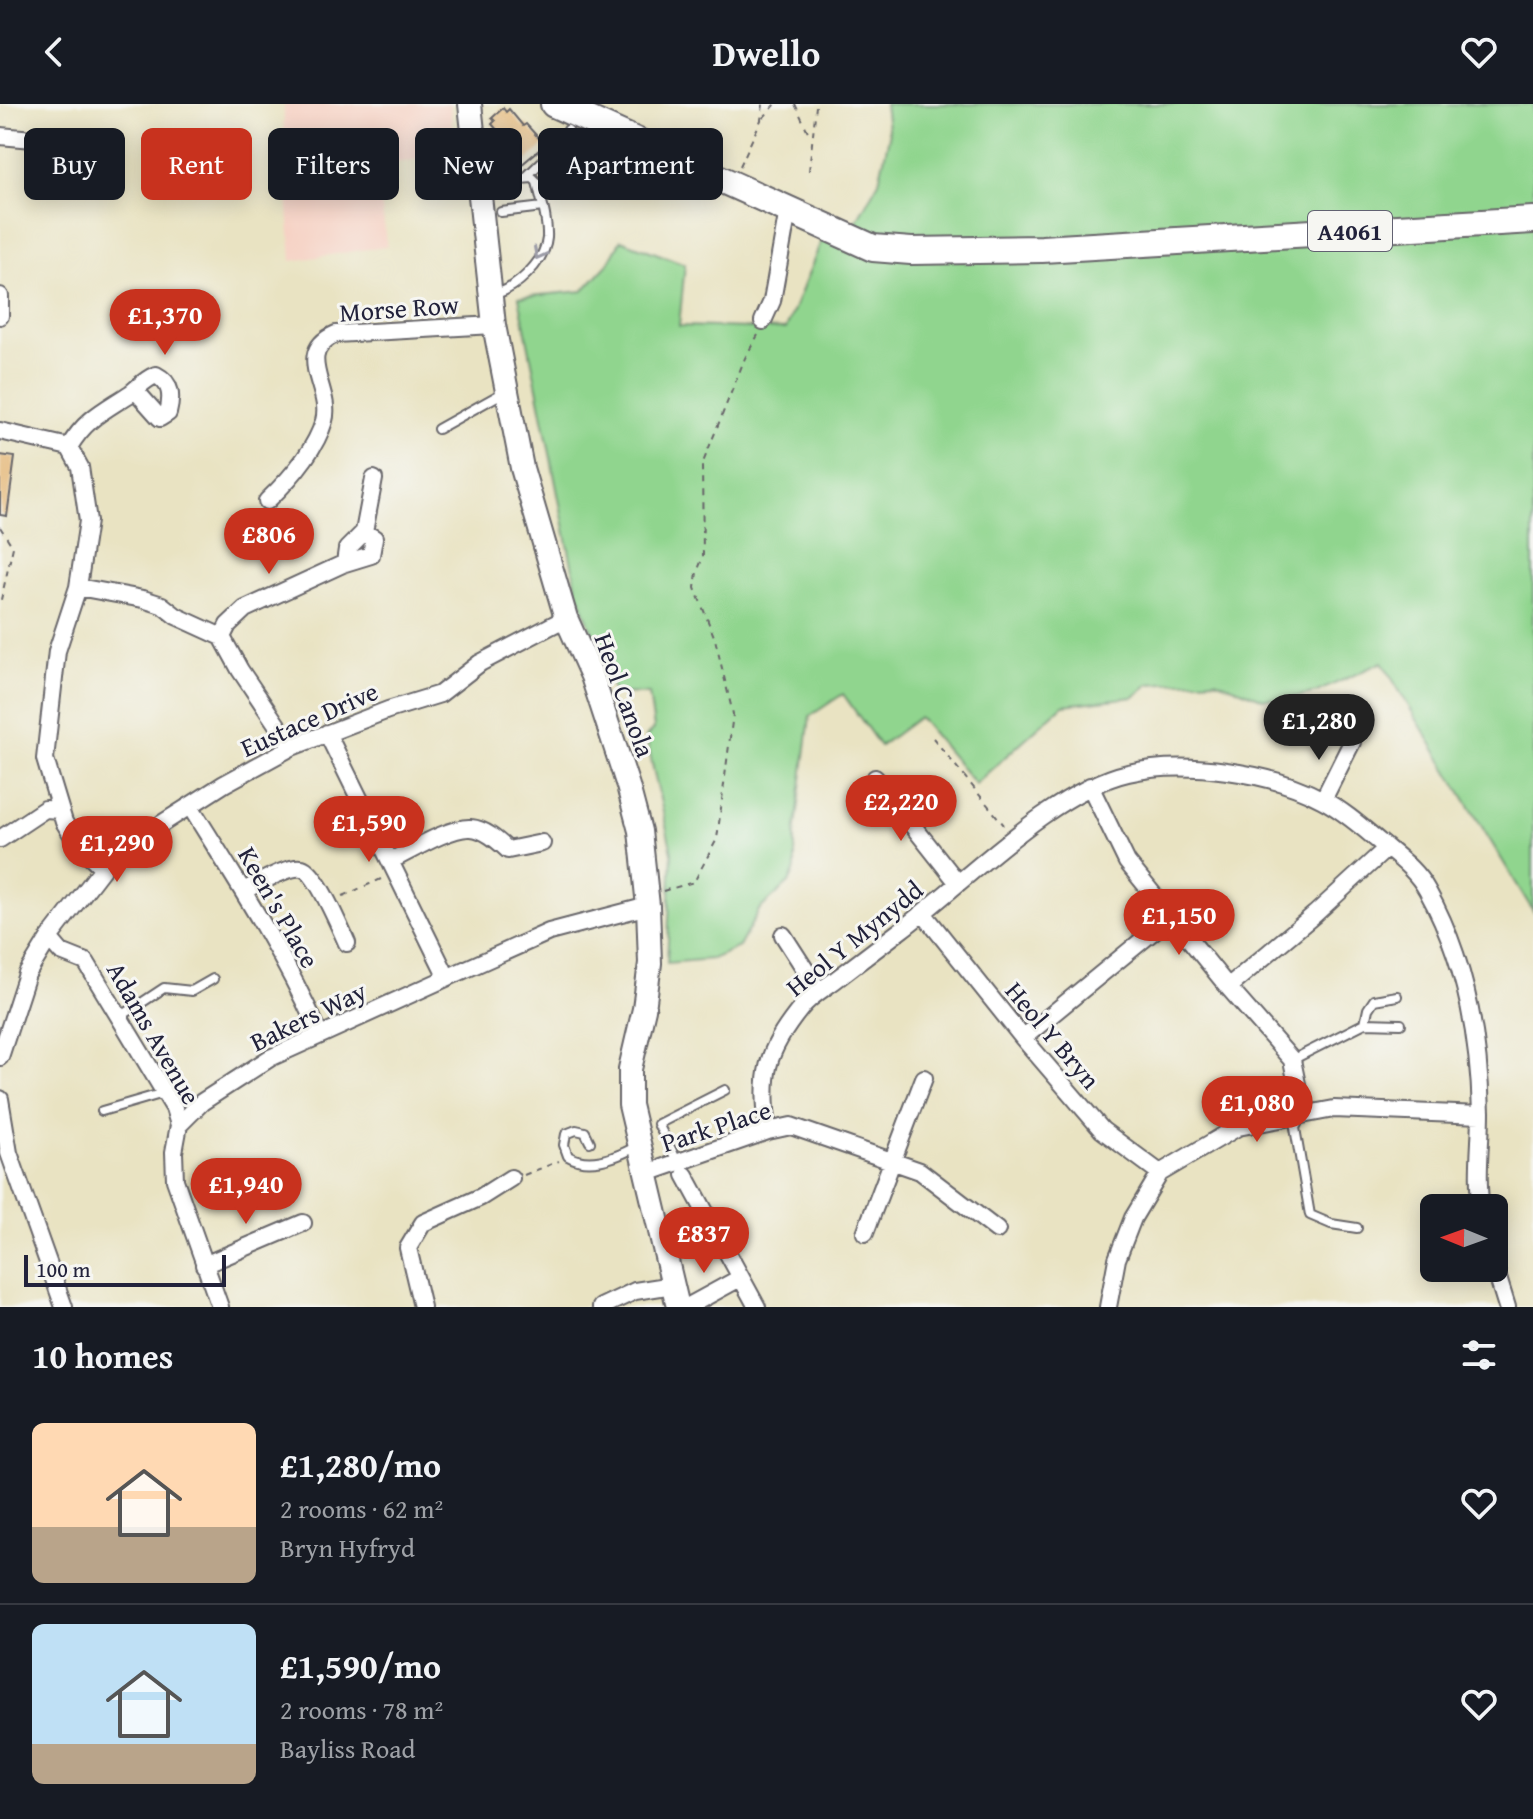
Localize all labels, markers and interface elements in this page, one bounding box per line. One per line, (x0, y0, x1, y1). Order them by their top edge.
text: Dwello (713, 26, 820, 79)
icon: back (32, 30, 76, 74)
icon: heart (1457, 30, 1501, 74)
chip: Buy (24, 128, 125, 200)
chip: Rent (141, 128, 252, 200)
chip: Filters (268, 128, 399, 200)
chip: New (415, 128, 522, 200)
chip: Apartment (538, 128, 723, 200)
road number: A4061 (1308, 211, 1392, 251)
one-way arrow (534, 246, 549, 260)
street label: Morse Row (338, 284, 461, 332)
pin: £1,370 (100, 289, 230, 357)
text: £1,370 (128, 295, 202, 334)
pin: £806 (222, 508, 316, 576)
text: £806 (242, 514, 296, 553)
street label: Heol Canola (585, 627, 666, 763)
street label: Eustace Drive (234, 671, 384, 767)
pin: £1,280 (1254, 694, 1384, 762)
text: £1,280 (1282, 700, 1356, 739)
pin: £2,220 (836, 775, 966, 843)
text: £2,220 (864, 781, 938, 820)
pin: £1,590 (304, 796, 434, 864)
text: £1,590 (332, 802, 406, 841)
pin: £1,290 (52, 816, 182, 884)
text: £1,290 (80, 822, 154, 861)
street label: Keen's Place (229, 839, 329, 975)
street label: Heol Y Mynydd (777, 870, 931, 1006)
pin: £1,150 (1114, 889, 1244, 957)
text: £1,150 (1142, 895, 1216, 934)
street label: Adams Avenue (97, 954, 211, 1112)
street label: Bakers Way (243, 971, 373, 1061)
street label: Heol Y Bryn (996, 973, 1110, 1098)
pin: £1,080 (1192, 1076, 1322, 1144)
text: £1,080 (1220, 1082, 1294, 1121)
street label: Park Place (656, 1090, 776, 1162)
pin: £1,940 (181, 1158, 311, 1226)
text: £1,940 (209, 1164, 283, 1203)
north arrow (1420, 1194, 1508, 1282)
map controls (1420, 1194, 1508, 1282)
pin: £837 (657, 1207, 751, 1275)
text: £837 (677, 1213, 731, 1252)
scale bar (24, 1251, 226, 1287)
text: 100 m (36, 1253, 91, 1285)
text: 10 homes (32, 1331, 173, 1380)
icon: filters (1457, 1333, 1501, 1377)
text: £1,280/mo (280, 1440, 441, 1489)
icon: home (96, 1455, 192, 1551)
icon: heart (1457, 1481, 1501, 1525)
text: 2 rooms · 62 m² (280, 1489, 443, 1528)
text: Bryn Hyfryd (280, 1528, 415, 1567)
text: £1,590/mo (280, 1641, 441, 1690)
icon: home (96, 1656, 192, 1752)
icon: heart (1457, 1682, 1501, 1726)
text: 2 rooms · 78 m² (280, 1690, 443, 1729)
text: Bayliss Road (280, 1729, 415, 1768)

